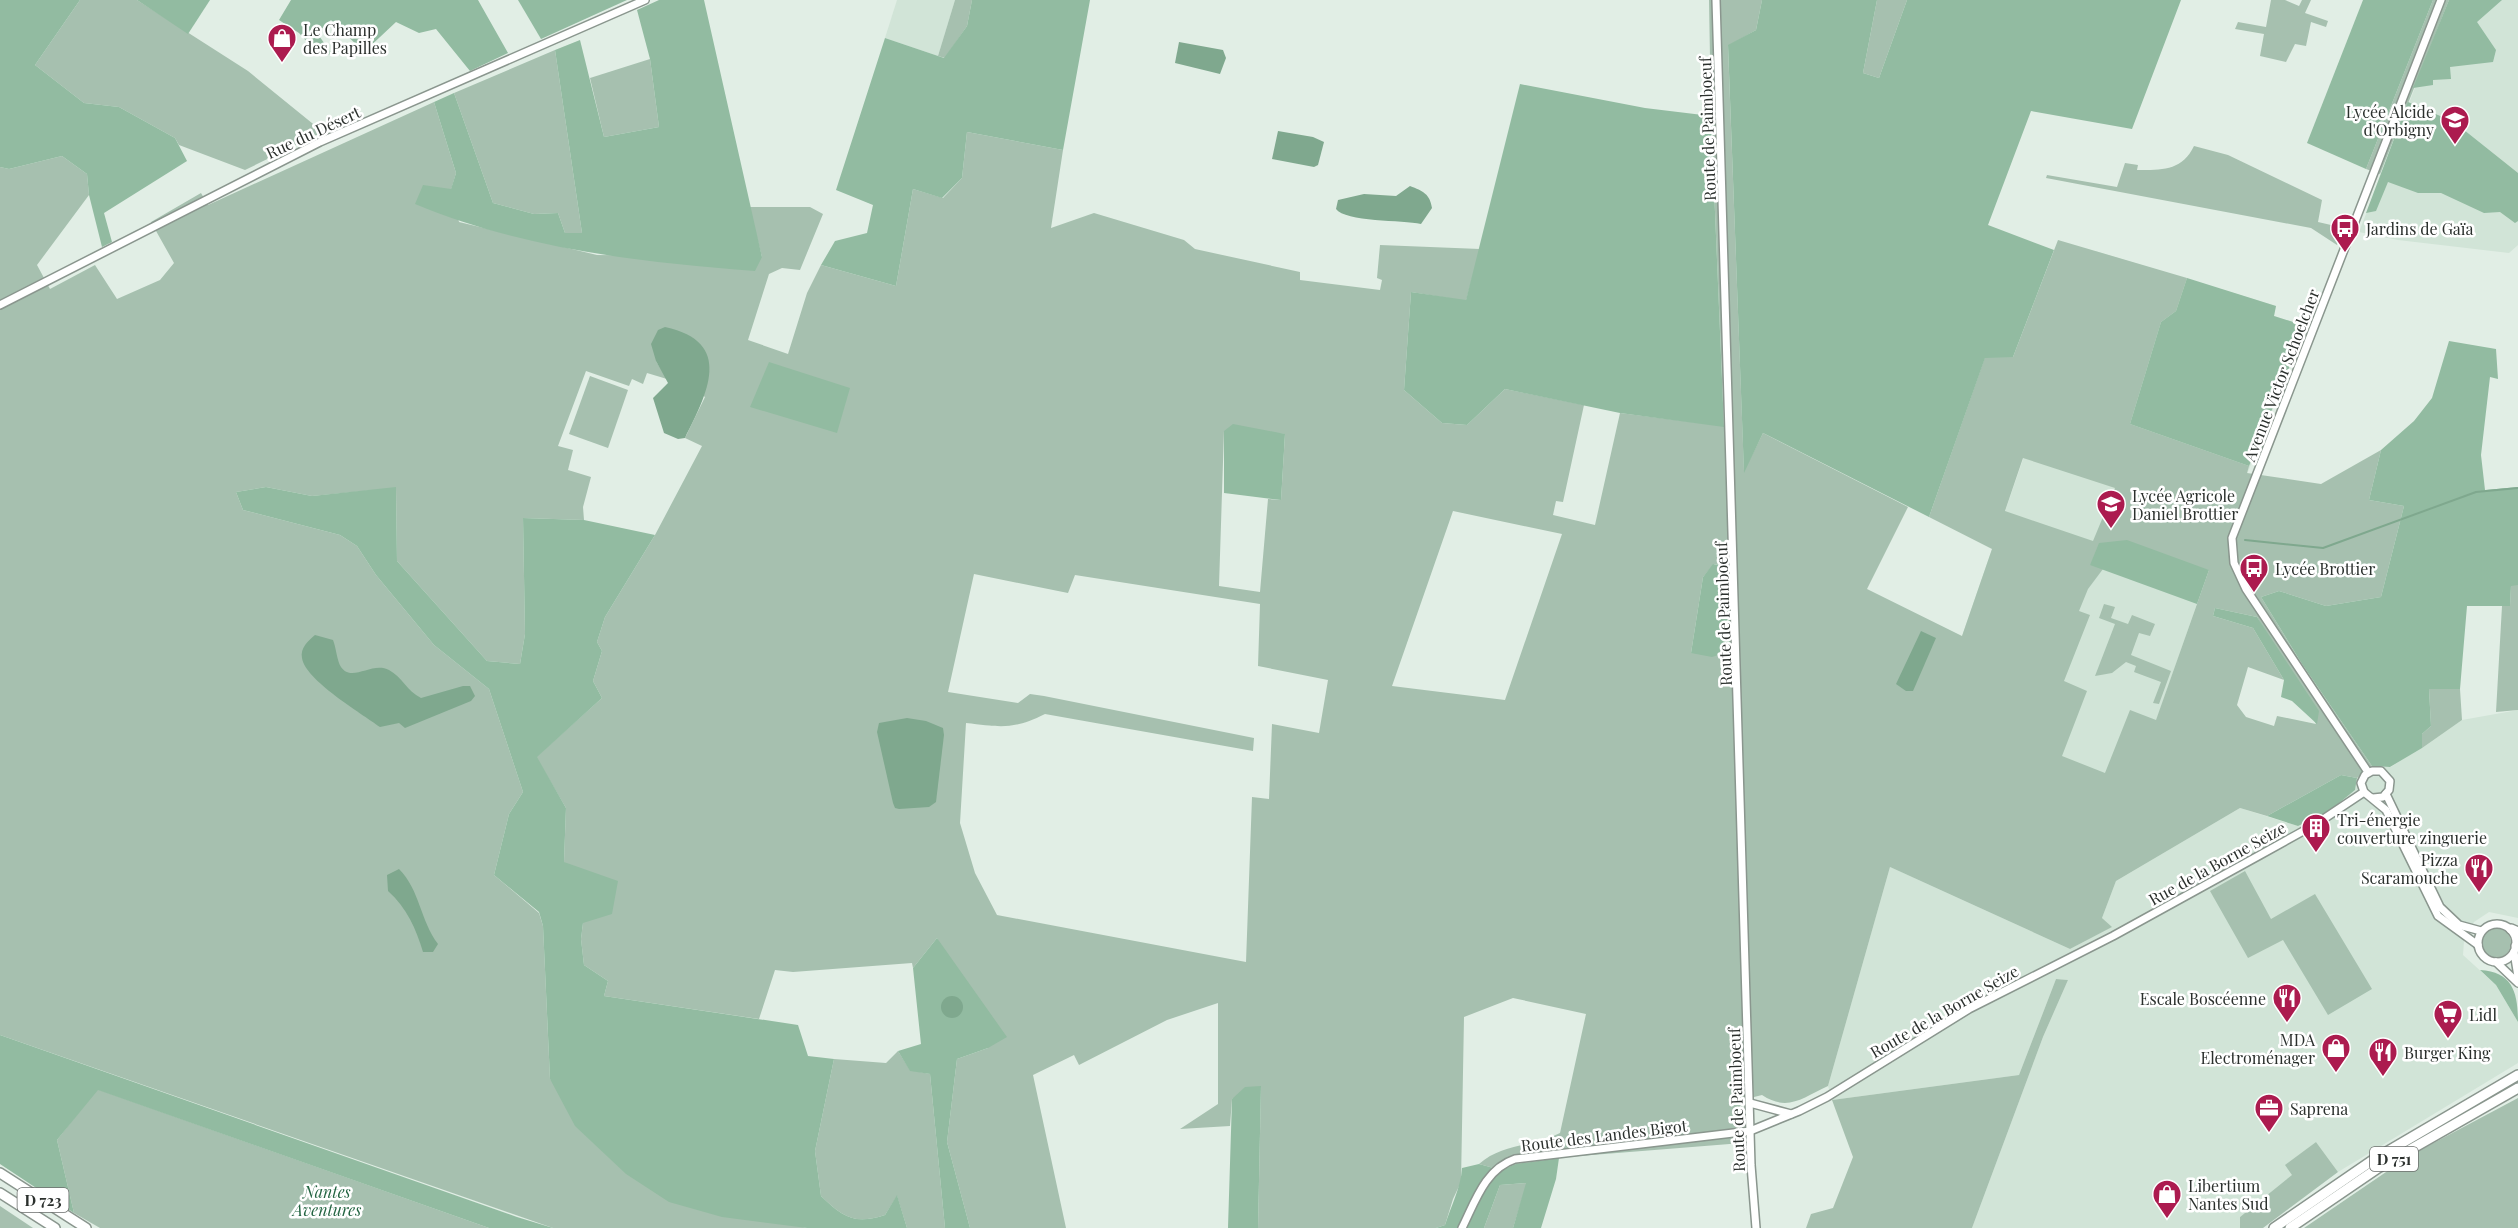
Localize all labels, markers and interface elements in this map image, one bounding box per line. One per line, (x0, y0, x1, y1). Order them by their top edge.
place label: Le Champ des Papilles (303, 19, 387, 58)
shop icon: Le Champ des Papilles (266, 22, 298, 64)
street label: Route de Paimboeuf (1694, 55, 1720, 201)
street label: Rue du Désert (262, 101, 364, 163)
place label: Lycée Alcide d'Orbigny (2346, 101, 2434, 140)
school or university icon: Lycée Alcide d'Orbigny (2439, 104, 2471, 146)
bus stop icon: Jardins de Gaïa (2329, 212, 2361, 254)
place label: Jardins de Gaïa (2365, 218, 2474, 239)
street label: Avenue Victor Schoelcher (2238, 286, 2324, 465)
place label: Lycée Agricole Daniel Brottier (2132, 485, 2238, 524)
school or university icon: Lycée Agricole Daniel Brottier (2095, 488, 2127, 530)
street label: Route de Paimboeuf (1710, 540, 1736, 686)
bus stop icon: Lycée Brottier (2238, 552, 2270, 594)
place label: Lycée Brottier (2275, 558, 2375, 579)
place label: Tri-énergie couverture zinguerie (2337, 809, 2487, 848)
building icon: Tri-énergie couverture zinguerie (2300, 812, 2332, 854)
street label: Rue de la Borne Seize (2145, 817, 2289, 909)
place label: Pizza Scaramouche (2361, 849, 2458, 888)
restaurant icon: Pizza Scaramouche (2463, 852, 2495, 894)
street label: Route de la Borne Seize (1866, 960, 2022, 1062)
restaurant icon: Escale Boscéenne (2271, 982, 2303, 1024)
place label: Escale Boscéenne (2140, 988, 2266, 1009)
supermarket icon: Lidl (2432, 998, 2464, 1040)
place label: Lidl (2469, 1004, 2497, 1025)
street label: Route de Paimboeuf (1723, 1026, 1749, 1172)
place label: MDA Electroménager (2200, 1029, 2316, 1068)
shop icon: MDA Electroménager (2320, 1032, 2352, 1074)
restaurant icon: Burger King (2367, 1036, 2399, 1078)
place label: Burger King (2404, 1042, 2491, 1063)
office icon: Saprena (2253, 1092, 2285, 1134)
place label: Saprena (2290, 1098, 2348, 1119)
street label: Route des Landes Bigot (1520, 1114, 1689, 1156)
road number: D 751 (2370, 1147, 2418, 1171)
place label: Libertium Nantes Sud (2188, 1175, 2269, 1214)
shop icon: Libertium Nantes Sud (2151, 1178, 2183, 1220)
park label: Nantes Aventures (291, 1181, 361, 1220)
road number: D 723 (18, 1188, 68, 1212)

